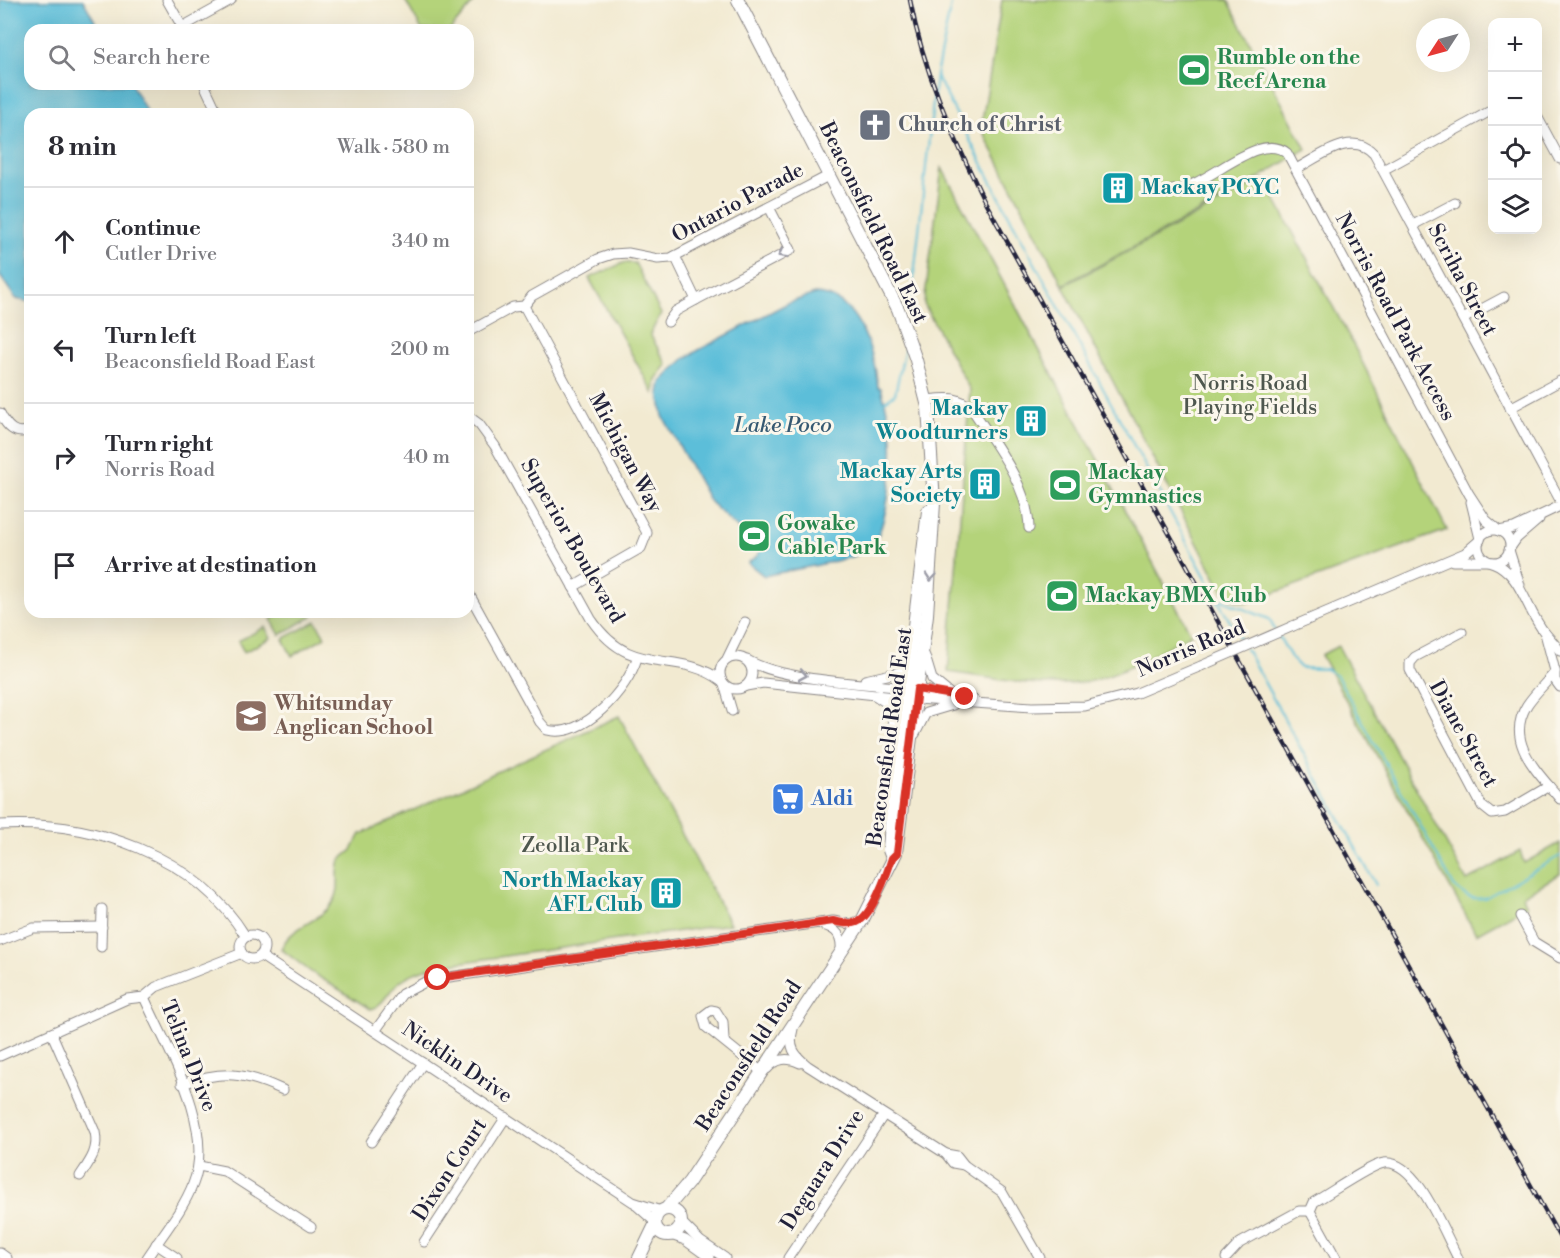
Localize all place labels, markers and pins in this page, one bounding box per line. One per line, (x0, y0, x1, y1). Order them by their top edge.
place label: Rumble on the Reef Arena (1217, 45, 1360, 95)
sports icon: Rumble on the Reef Arena (1176, 52, 1212, 88)
church icon: Church of Christ (857, 107, 893, 143)
place label: Church of Christ (898, 112, 1062, 138)
building icon: Mackay PCYC (1100, 170, 1136, 206)
place label: Mackay PCYC (1141, 175, 1279, 201)
place label: Mackay Woodturners (875, 396, 1008, 446)
building icon: Mackay Woodturners (1013, 403, 1049, 439)
place label: Mackay Arts Society (839, 459, 962, 509)
place label: Mackay Gymnastics (1088, 460, 1202, 510)
building icon: Mackay Arts Society (967, 466, 1003, 502)
sports icon: Mackay Gymnastics (1047, 467, 1083, 503)
place label: Gowake Cable Park (777, 511, 887, 561)
sports icon: Gowake Cable Park (736, 518, 772, 554)
sports icon: Mackay BMX Club (1044, 578, 1080, 614)
place label: Mackay BMX Club (1085, 583, 1267, 609)
place label: Whitsunday Anglican School (273, 691, 433, 741)
school or university icon: Whitsunday Anglican School (233, 698, 269, 734)
supermarket icon: Aldi (770, 781, 806, 817)
place label: Aldi (810, 786, 853, 812)
place label: North Mackay AFL Club (502, 868, 643, 918)
building icon: North Mackay AFL Club (648, 875, 684, 911)

